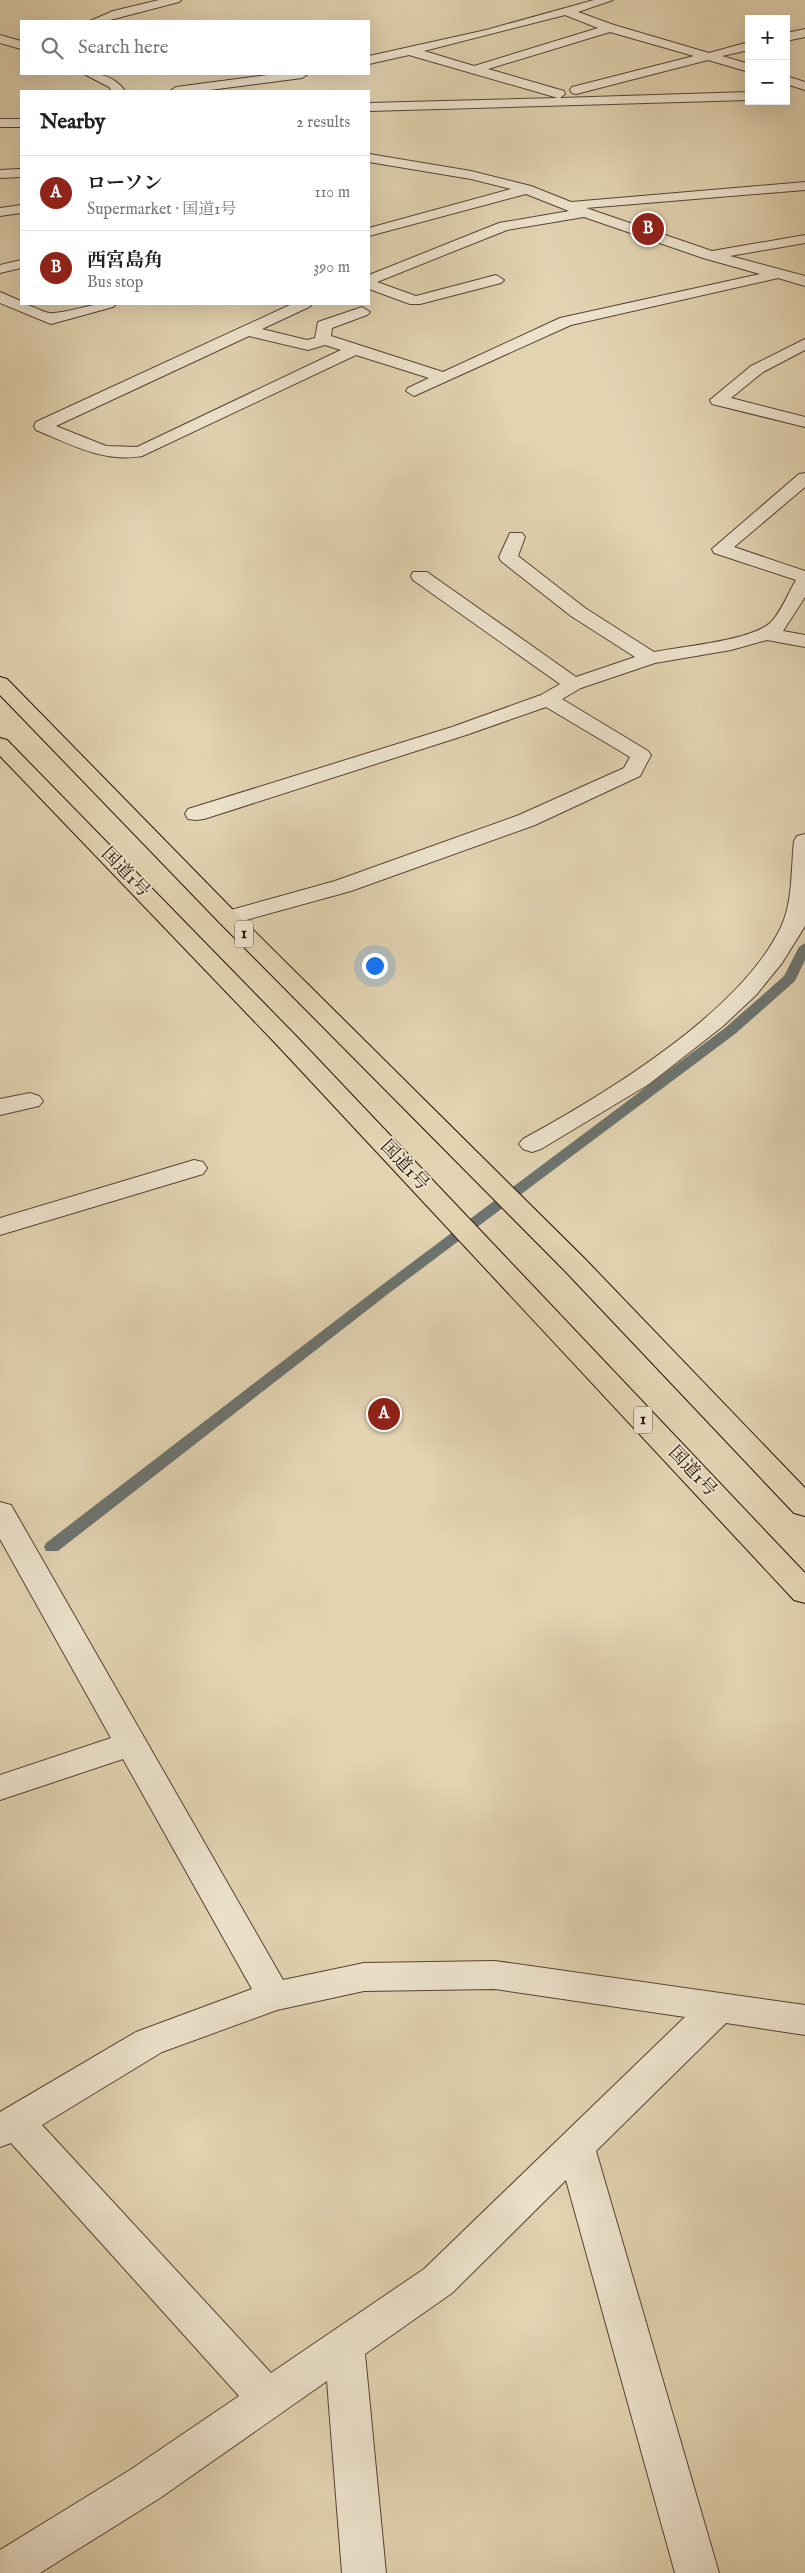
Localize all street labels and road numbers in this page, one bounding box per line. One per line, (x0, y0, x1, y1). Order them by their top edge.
street label: 国道1号 (96, 843, 154, 903)
road number: 1 (235, 921, 253, 948)
street label: 国道1号 (375, 1136, 433, 1196)
road number: 1 (634, 1406, 652, 1434)
street label: 国道1号 (663, 1442, 721, 1502)

